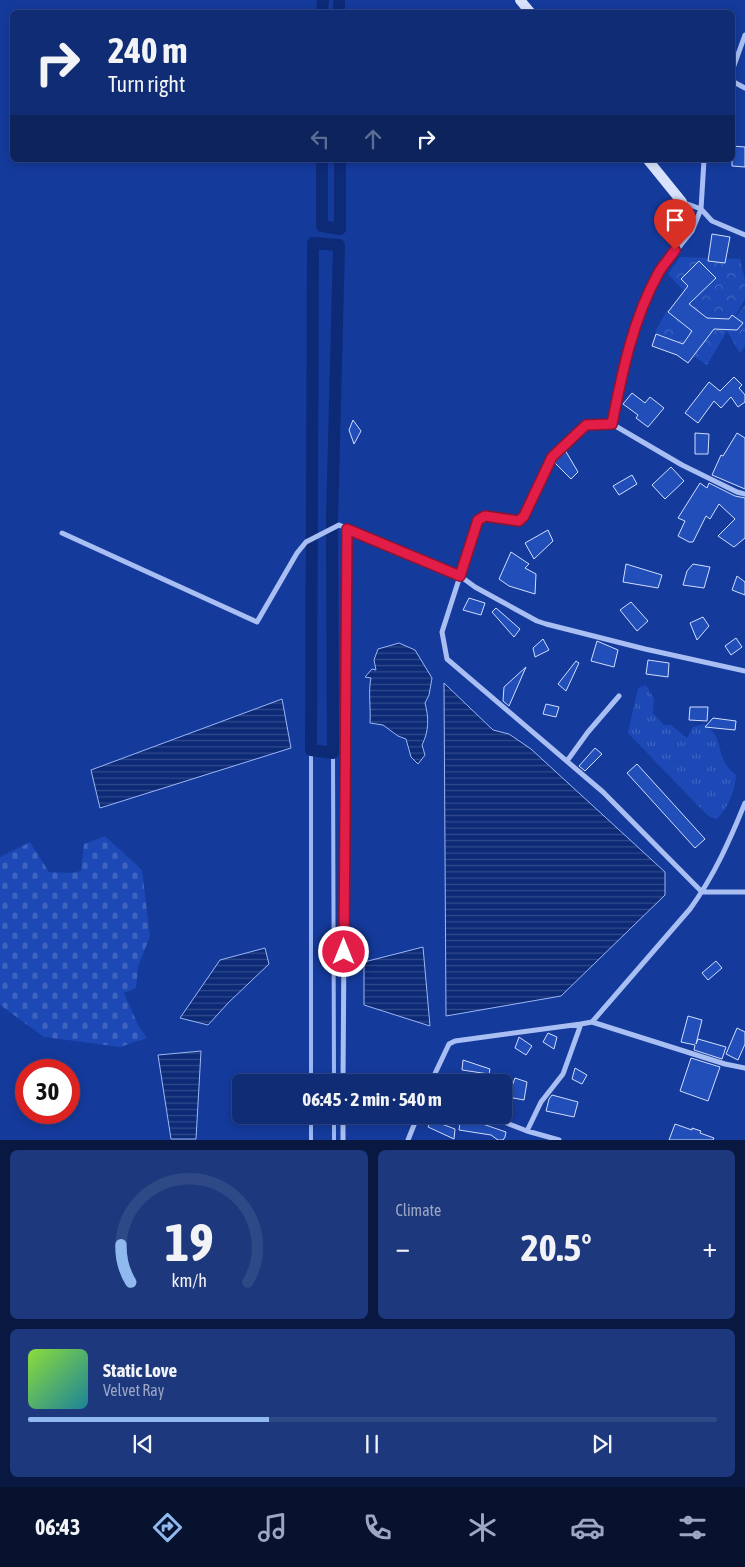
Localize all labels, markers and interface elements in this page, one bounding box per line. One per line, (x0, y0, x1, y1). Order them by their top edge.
icon: right (25, 30, 90, 95)
text: 240 m (108, 30, 187, 70)
text: Turn right (108, 71, 185, 97)
icon: left (306, 125, 334, 153)
icon: ahead (359, 125, 387, 153)
icon: right (412, 125, 440, 153)
pin (654, 199, 696, 250)
icon: arrive (661, 206, 689, 234)
position arrow (317, 925, 369, 977)
speed limit sign: 30 (15, 1059, 80, 1124)
text: 06:45 · 2 min · 540 m (302, 1088, 442, 1110)
text: Climate (396, 1201, 441, 1219)
text: 19 (164, 1212, 213, 1272)
text: 20.5° (521, 1226, 592, 1269)
text: − (396, 1231, 410, 1263)
text: + (702, 1231, 717, 1263)
text: km/h (171, 1270, 206, 1291)
text: Static Love (103, 1359, 177, 1381)
text: Velvet Ray (103, 1381, 164, 1399)
icon: previous (129, 1430, 157, 1458)
icon: pause (358, 1430, 386, 1458)
icon: next (588, 1430, 616, 1458)
icon: directions (150, 1510, 185, 1545)
icon: music (255, 1510, 290, 1545)
icon: phone (360, 1510, 395, 1545)
icon: climate (465, 1510, 500, 1545)
icon: car (570, 1510, 605, 1545)
icon: filters (675, 1510, 710, 1545)
text: 06:43 (35, 1514, 80, 1540)

